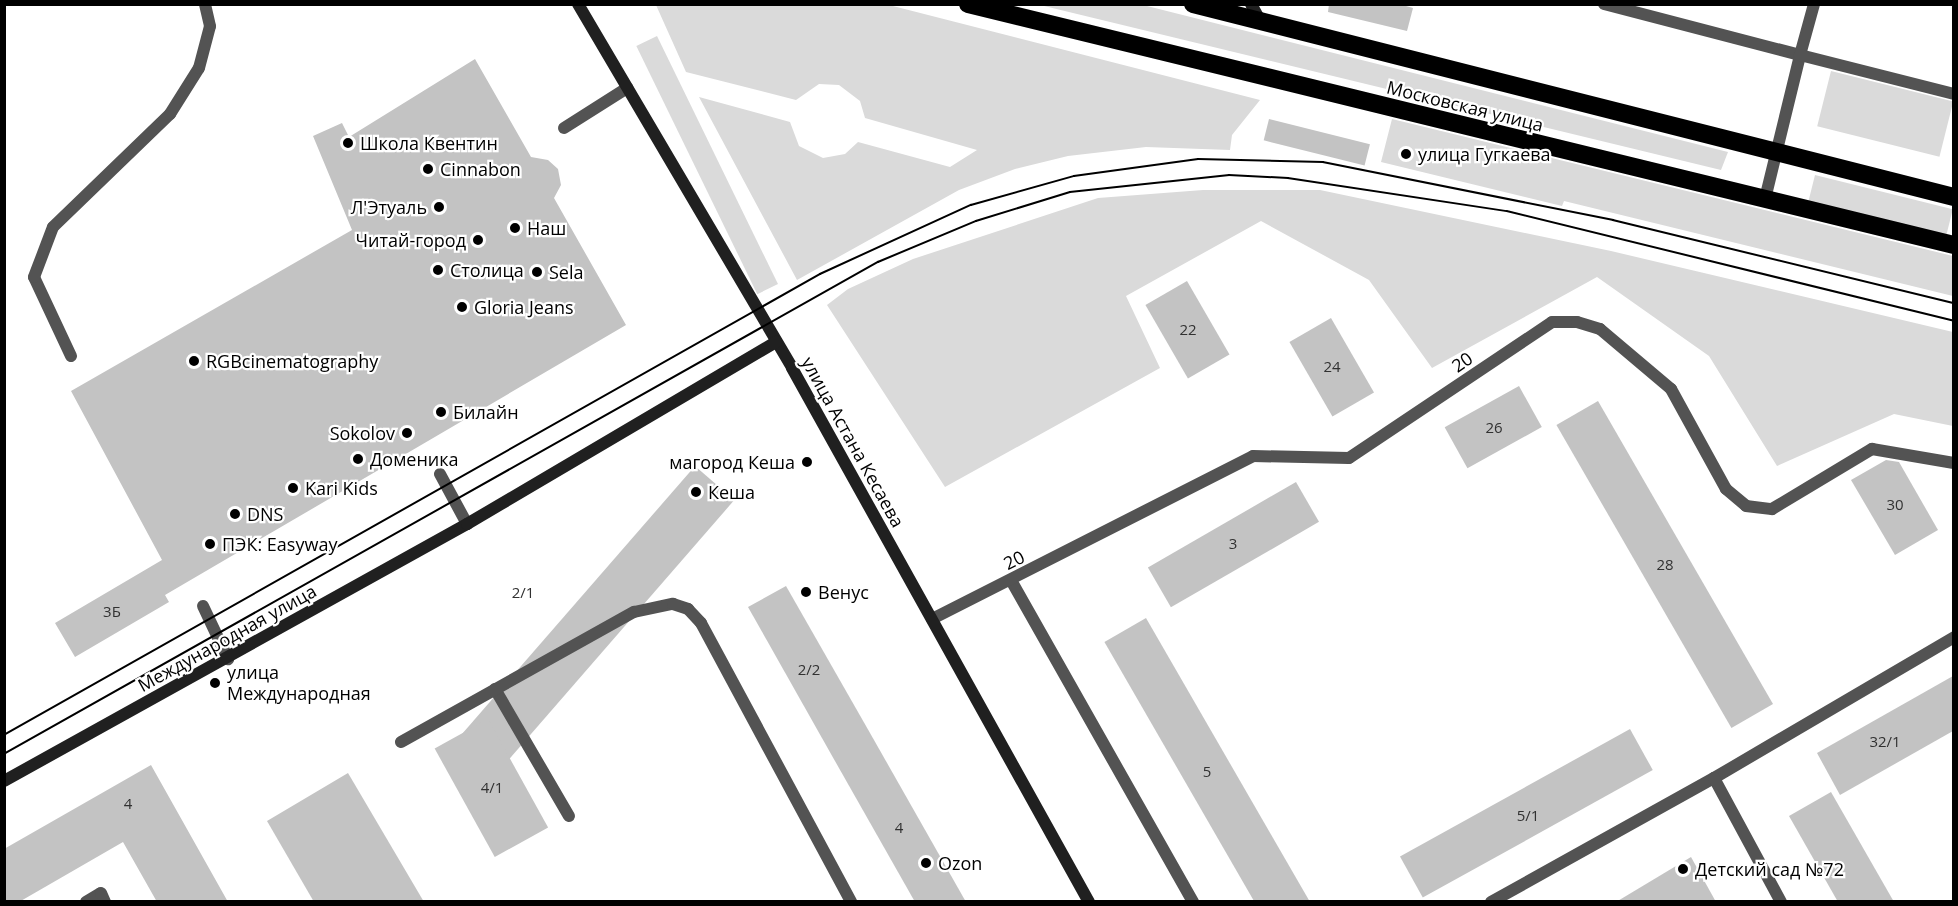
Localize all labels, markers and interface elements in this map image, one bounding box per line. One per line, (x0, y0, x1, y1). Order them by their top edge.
street label: Московская улица (1384, 76, 1546, 136)
place label: Школа Квентин (360, 132, 498, 154)
marker: Школа Квентин (341, 136, 355, 150)
place label: улица Гугкаева (1418, 143, 1551, 165)
marker: улица Гугкаева (1399, 147, 1413, 161)
place label: Cinnabon (440, 158, 521, 180)
marker: Cinnabon (421, 162, 435, 176)
place label: Л'Этуаль (351, 196, 427, 218)
marker: Л'Этуаль (432, 200, 446, 214)
place label: Наш (527, 217, 566, 239)
marker: Наш (508, 221, 522, 235)
place label: Читай-город (356, 229, 466, 251)
marker: Читай-город (471, 233, 485, 247)
place label: Столица (450, 259, 524, 281)
place label: Sela (549, 261, 584, 283)
marker: Столица (431, 263, 445, 277)
marker: Sela (530, 265, 544, 279)
place label: Gloria Jeans (474, 296, 574, 318)
marker: Gloria Jeans (455, 300, 469, 314)
house number: 22 (1179, 321, 1197, 339)
street label: 20 (1447, 347, 1477, 377)
place label: RGBcinematography (206, 350, 378, 372)
street label: улица Астана Кесаева (797, 353, 909, 531)
marker: RGBcinematography (187, 354, 201, 368)
house number: 24 (1323, 358, 1341, 376)
place label: Билайн (453, 401, 519, 423)
marker: Билайн (434, 405, 448, 419)
house number: 26 (1485, 419, 1503, 437)
place label: Sokolov (330, 422, 395, 444)
marker: Sokolov (400, 426, 414, 440)
place label: Доменика (370, 448, 459, 470)
place label: магород Кеша (669, 451, 795, 473)
marker: Доменика (351, 452, 365, 466)
marker: магород Кеша (800, 455, 814, 469)
place label: Kari Kids (305, 477, 378, 499)
marker: Kari Kids (286, 481, 300, 495)
place label: Кеша (708, 481, 755, 503)
marker: Кеша (689, 485, 703, 499)
house number: 30 (1886, 496, 1904, 514)
place label: DNS (247, 503, 283, 525)
marker: DNS (228, 507, 242, 521)
place label: ПЭК: Easyway (222, 533, 337, 555)
house number: 3 (1229, 535, 1237, 553)
marker: ПЭК: Easyway (203, 537, 217, 551)
street label: 20 (1000, 546, 1028, 574)
house number: 28 (1656, 556, 1674, 574)
street label: Международная улица (134, 580, 320, 696)
place label: Венус (818, 581, 869, 603)
house number: 2/1 (512, 584, 534, 602)
marker: Венус (799, 585, 813, 599)
house number: 3Б (103, 603, 121, 621)
house number: 2/2 (798, 661, 820, 679)
place label: улица Международная (227, 662, 371, 704)
marker: улица Международная (208, 676, 222, 690)
house number: 32/1 (1869, 733, 1901, 751)
house number: 5 (1203, 763, 1211, 781)
house number: 4/1 (481, 779, 503, 797)
house number: 4 (124, 795, 132, 813)
house number: 5/1 (1517, 807, 1539, 825)
house number: 4 (895, 819, 903, 837)
place label: Ozon (938, 852, 982, 874)
marker: Ozon (919, 856, 933, 870)
place label: Детский сад №72 (1695, 858, 1844, 880)
marker: Детский сад №72 (1676, 862, 1690, 876)

